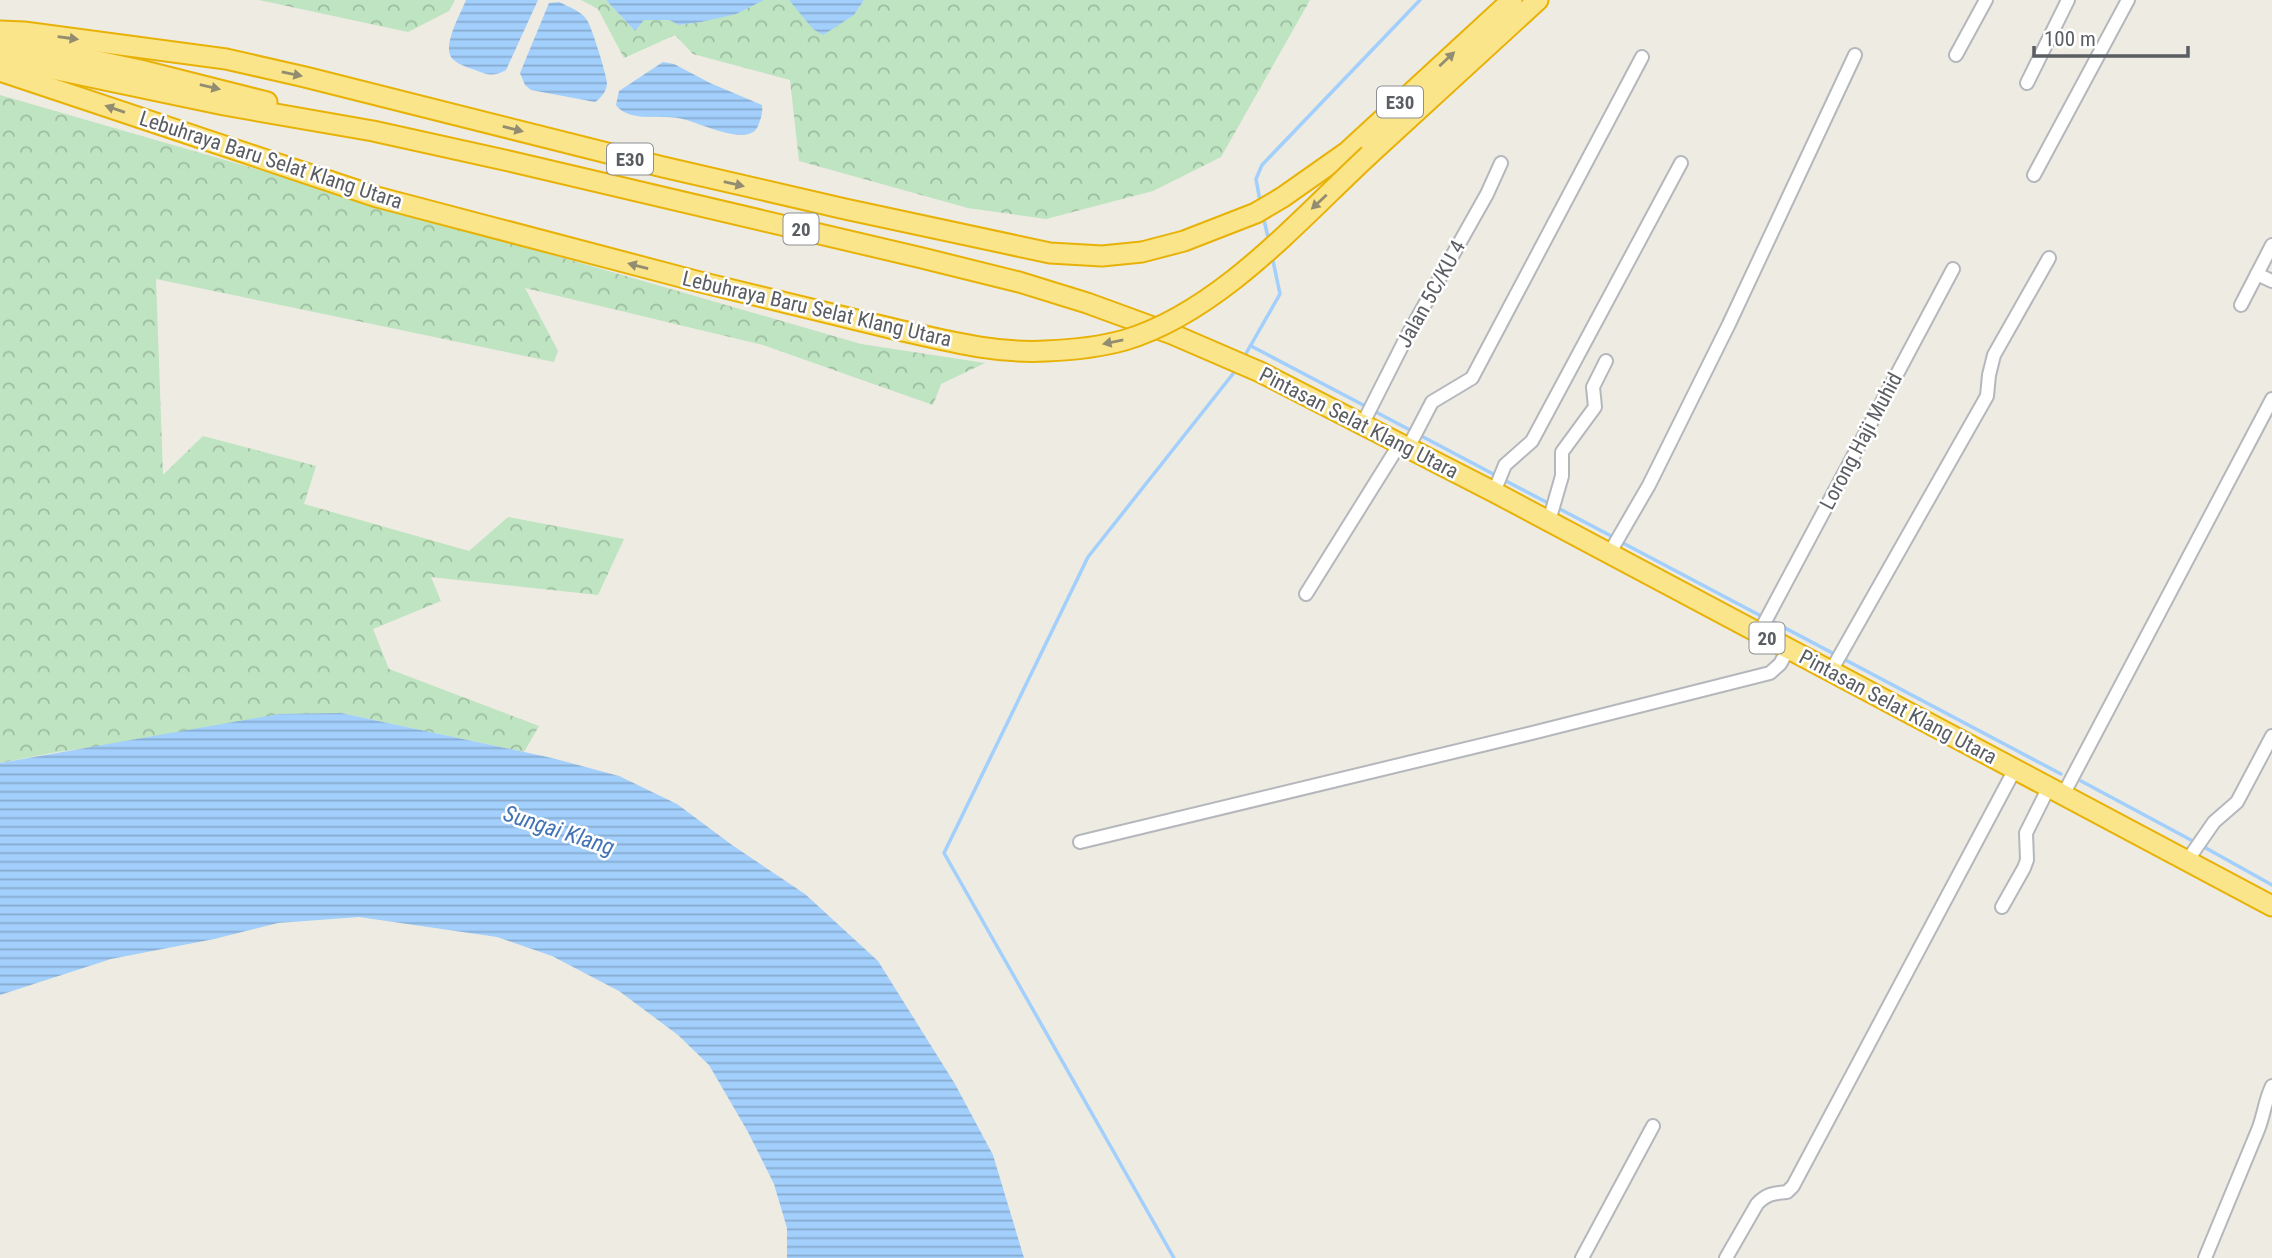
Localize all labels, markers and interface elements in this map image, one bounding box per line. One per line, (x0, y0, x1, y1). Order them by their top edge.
scale bar (2034, 14, 2188, 58)
text: 100 m (2044, 27, 2096, 51)
one-way arrow (57, 32, 79, 43)
one-way arrow (1438, 51, 1456, 67)
one-way arrow (281, 68, 303, 79)
one-way arrow (199, 82, 221, 93)
road number: E30 (1377, 86, 1423, 118)
one-way arrow (104, 103, 125, 114)
street label: Lebuhraya Baru Selat Klang Utara (136, 106, 406, 214)
one-way arrow (502, 124, 524, 135)
road number: E30 (607, 144, 653, 174)
one-way arrow (723, 178, 745, 189)
one-way arrow (1311, 193, 1328, 209)
road number: 20 (784, 214, 818, 244)
street label: Jalan 5C/KU 4 (1392, 236, 1470, 352)
one-way arrow (627, 260, 648, 270)
street label: Lebuhraya Baru Selat Klang Utara (680, 266, 954, 352)
one-way arrow (1102, 337, 1124, 348)
street label: Pintasan Selat Klang Utara (1256, 362, 1462, 484)
street label: Lorong Haji Muhid (1815, 369, 1907, 513)
road number: 20 (1750, 622, 1784, 653)
street label: Pintasan Selat Klang Utara (1795, 645, 2001, 769)
water label: Sungai Klang (500, 800, 618, 861)

